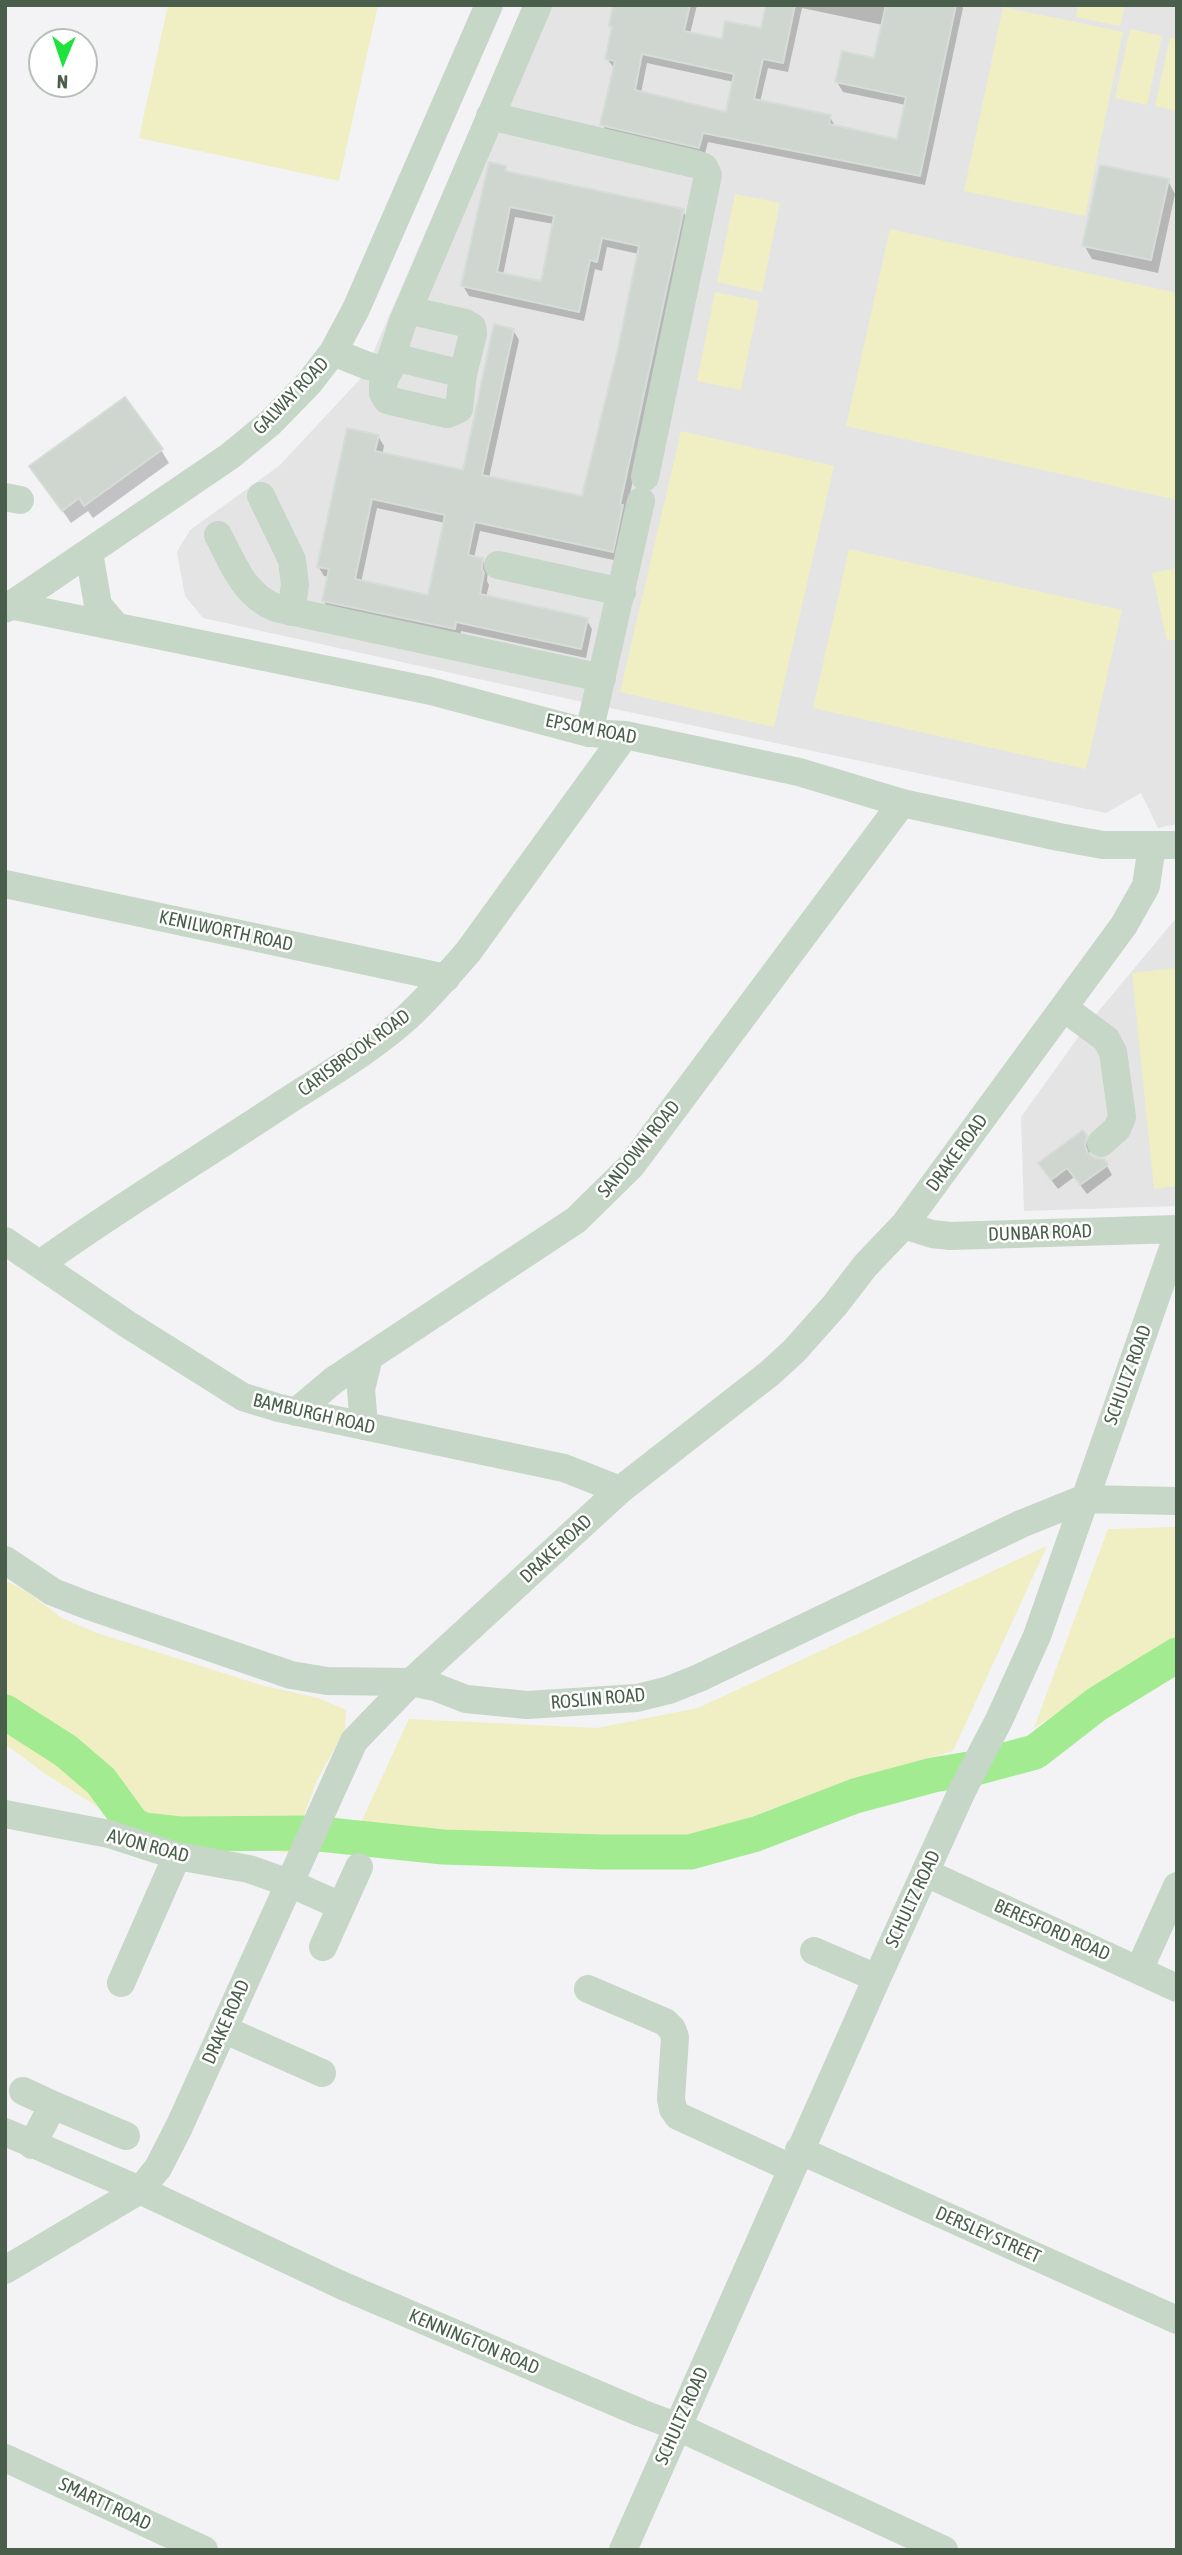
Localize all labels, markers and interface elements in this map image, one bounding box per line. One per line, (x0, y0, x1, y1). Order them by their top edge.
north arrow (28, 28, 98, 98)
text: N (56, 71, 68, 93)
street label: GALWAY ROAD (248, 353, 334, 439)
street label: EPSOM ROAD (544, 709, 638, 749)
street label: KENILWORTH ROAD (157, 906, 295, 956)
street label: CARISBROOK ROAD (294, 1005, 414, 1101)
street label: SANDOWN ROAD (593, 1096, 685, 1202)
street label: DRAKE ROAD (921, 1110, 993, 1196)
street label: DUNBAR ROAD (988, 1220, 1092, 1246)
street label: SCHULTZ ROAD (1099, 1322, 1157, 1428)
street label: BAMBURGH ROAD (251, 1389, 377, 1439)
street label: DRAKE ROAD (515, 1510, 597, 1588)
street label: ROSLIN ROAD (550, 1684, 646, 1714)
street label: AVON ROAD (105, 1824, 191, 1868)
street label: SCHULTZ ROAD (881, 1847, 945, 1951)
street label: BERESFORD ROAD (990, 1894, 1114, 1966)
street label: DRAKE ROAD (197, 1976, 255, 2068)
street label: DERSLEY STREET (932, 2202, 1044, 2268)
street label: KENNINGTON ROAD (405, 2304, 543, 2380)
street label: SCHULTZ ROAD (650, 2364, 714, 2468)
street label: SMARTT ROAD (55, 2473, 155, 2535)

